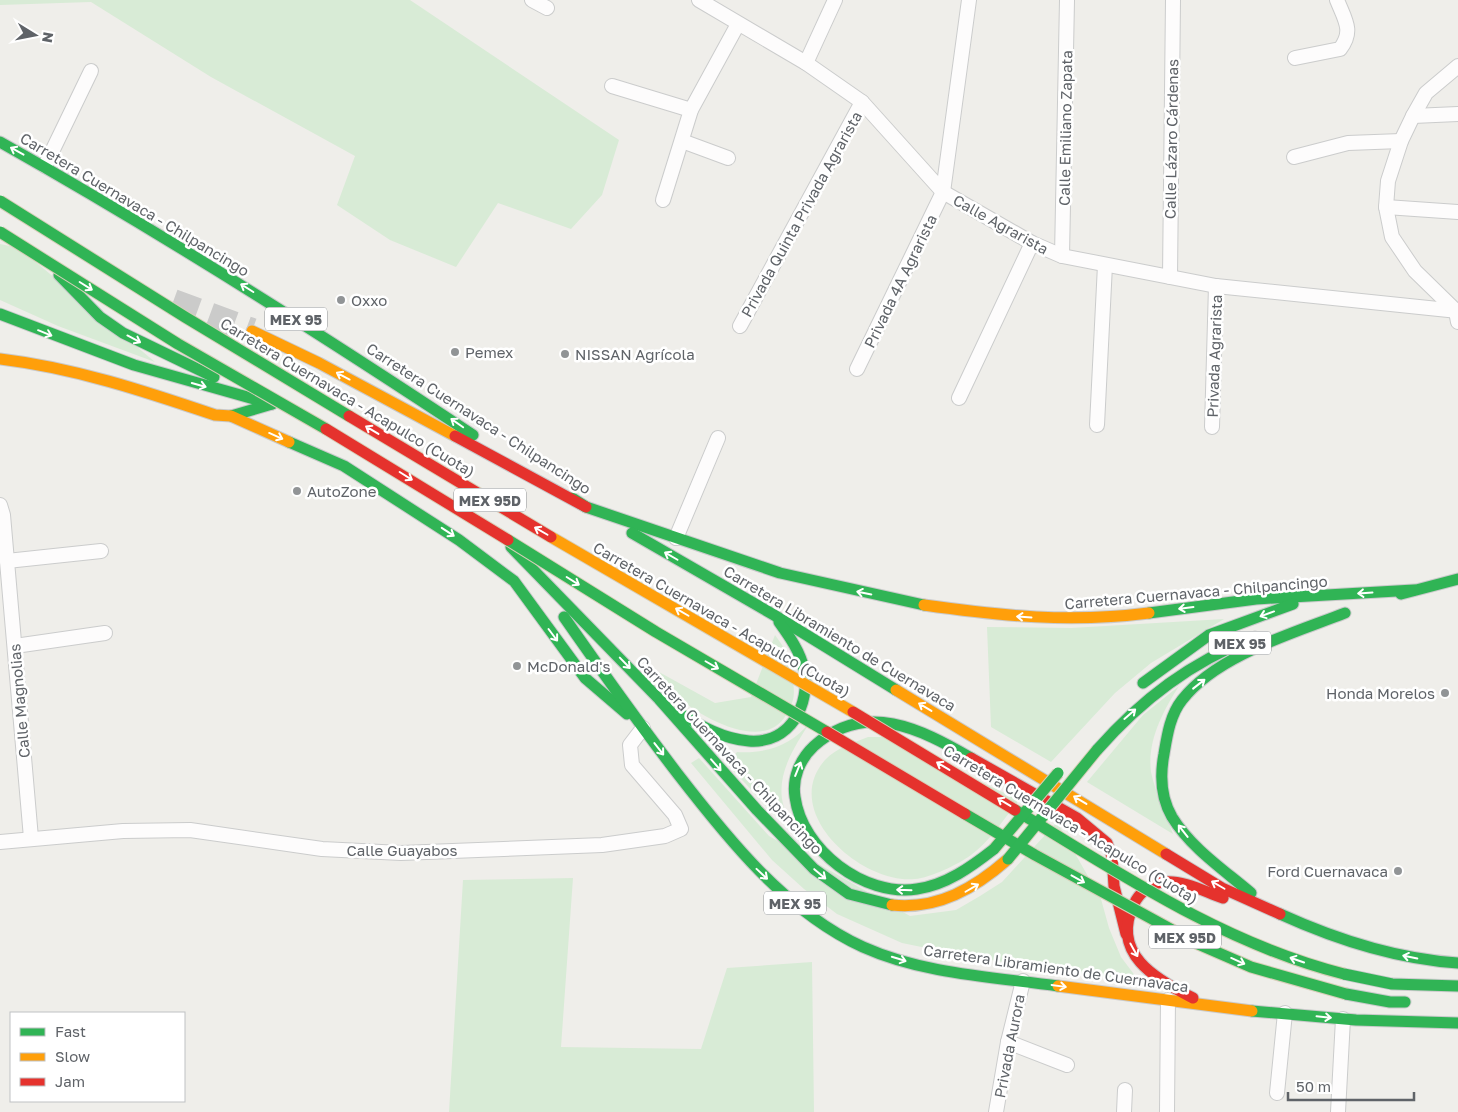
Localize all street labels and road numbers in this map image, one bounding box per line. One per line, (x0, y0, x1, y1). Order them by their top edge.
street label: Calle Emiliano Zapata (1055, 50, 1075, 206)
street label: Calle Lázaro Cárdenas (1161, 59, 1181, 219)
street label: Privada Quinta Privada Agrarista (737, 108, 865, 320)
street label: Carretera Cuernavaca - Chilpancingo (17, 128, 253, 280)
street label: Calle Agrarista (950, 190, 1052, 258)
street label: Privada 4A Agrarista (860, 211, 940, 351)
street label: Privada Agrarista (1203, 294, 1225, 418)
road number: MEX 95 (265, 308, 327, 330)
street label: Carretera Cuernavaca - Acapulco (Cuota) (218, 314, 478, 480)
street label: Carretera Cuernavaca - Chilpancingo (363, 339, 595, 497)
road number: MEX 95D (454, 488, 526, 512)
street label: Carretera Cuernavaca - Acapulco (Cuota) (590, 538, 854, 700)
street label: Carretera Libramiento de Cuernavaca (721, 561, 959, 715)
street label: Carretera Cuernavaca - Chilpancingo (1064, 572, 1328, 612)
road number: MEX 95 (1209, 632, 1271, 654)
street label: Calle Magnolias (5, 643, 33, 759)
street label: Carretera Cuernavaca - Chilpancingo (633, 652, 827, 858)
street label: Carretera Cuernavaca - Acapulco (Cuota) (941, 741, 1201, 907)
street label: Calle Guayabos (346, 841, 458, 859)
road number: MEX 95 (764, 891, 826, 914)
road number: MEX 95D (1149, 926, 1221, 949)
street label: Carretera Libramiento de Cuernavaca (922, 940, 1190, 996)
street label: Privada Aurora (990, 993, 1028, 1099)

